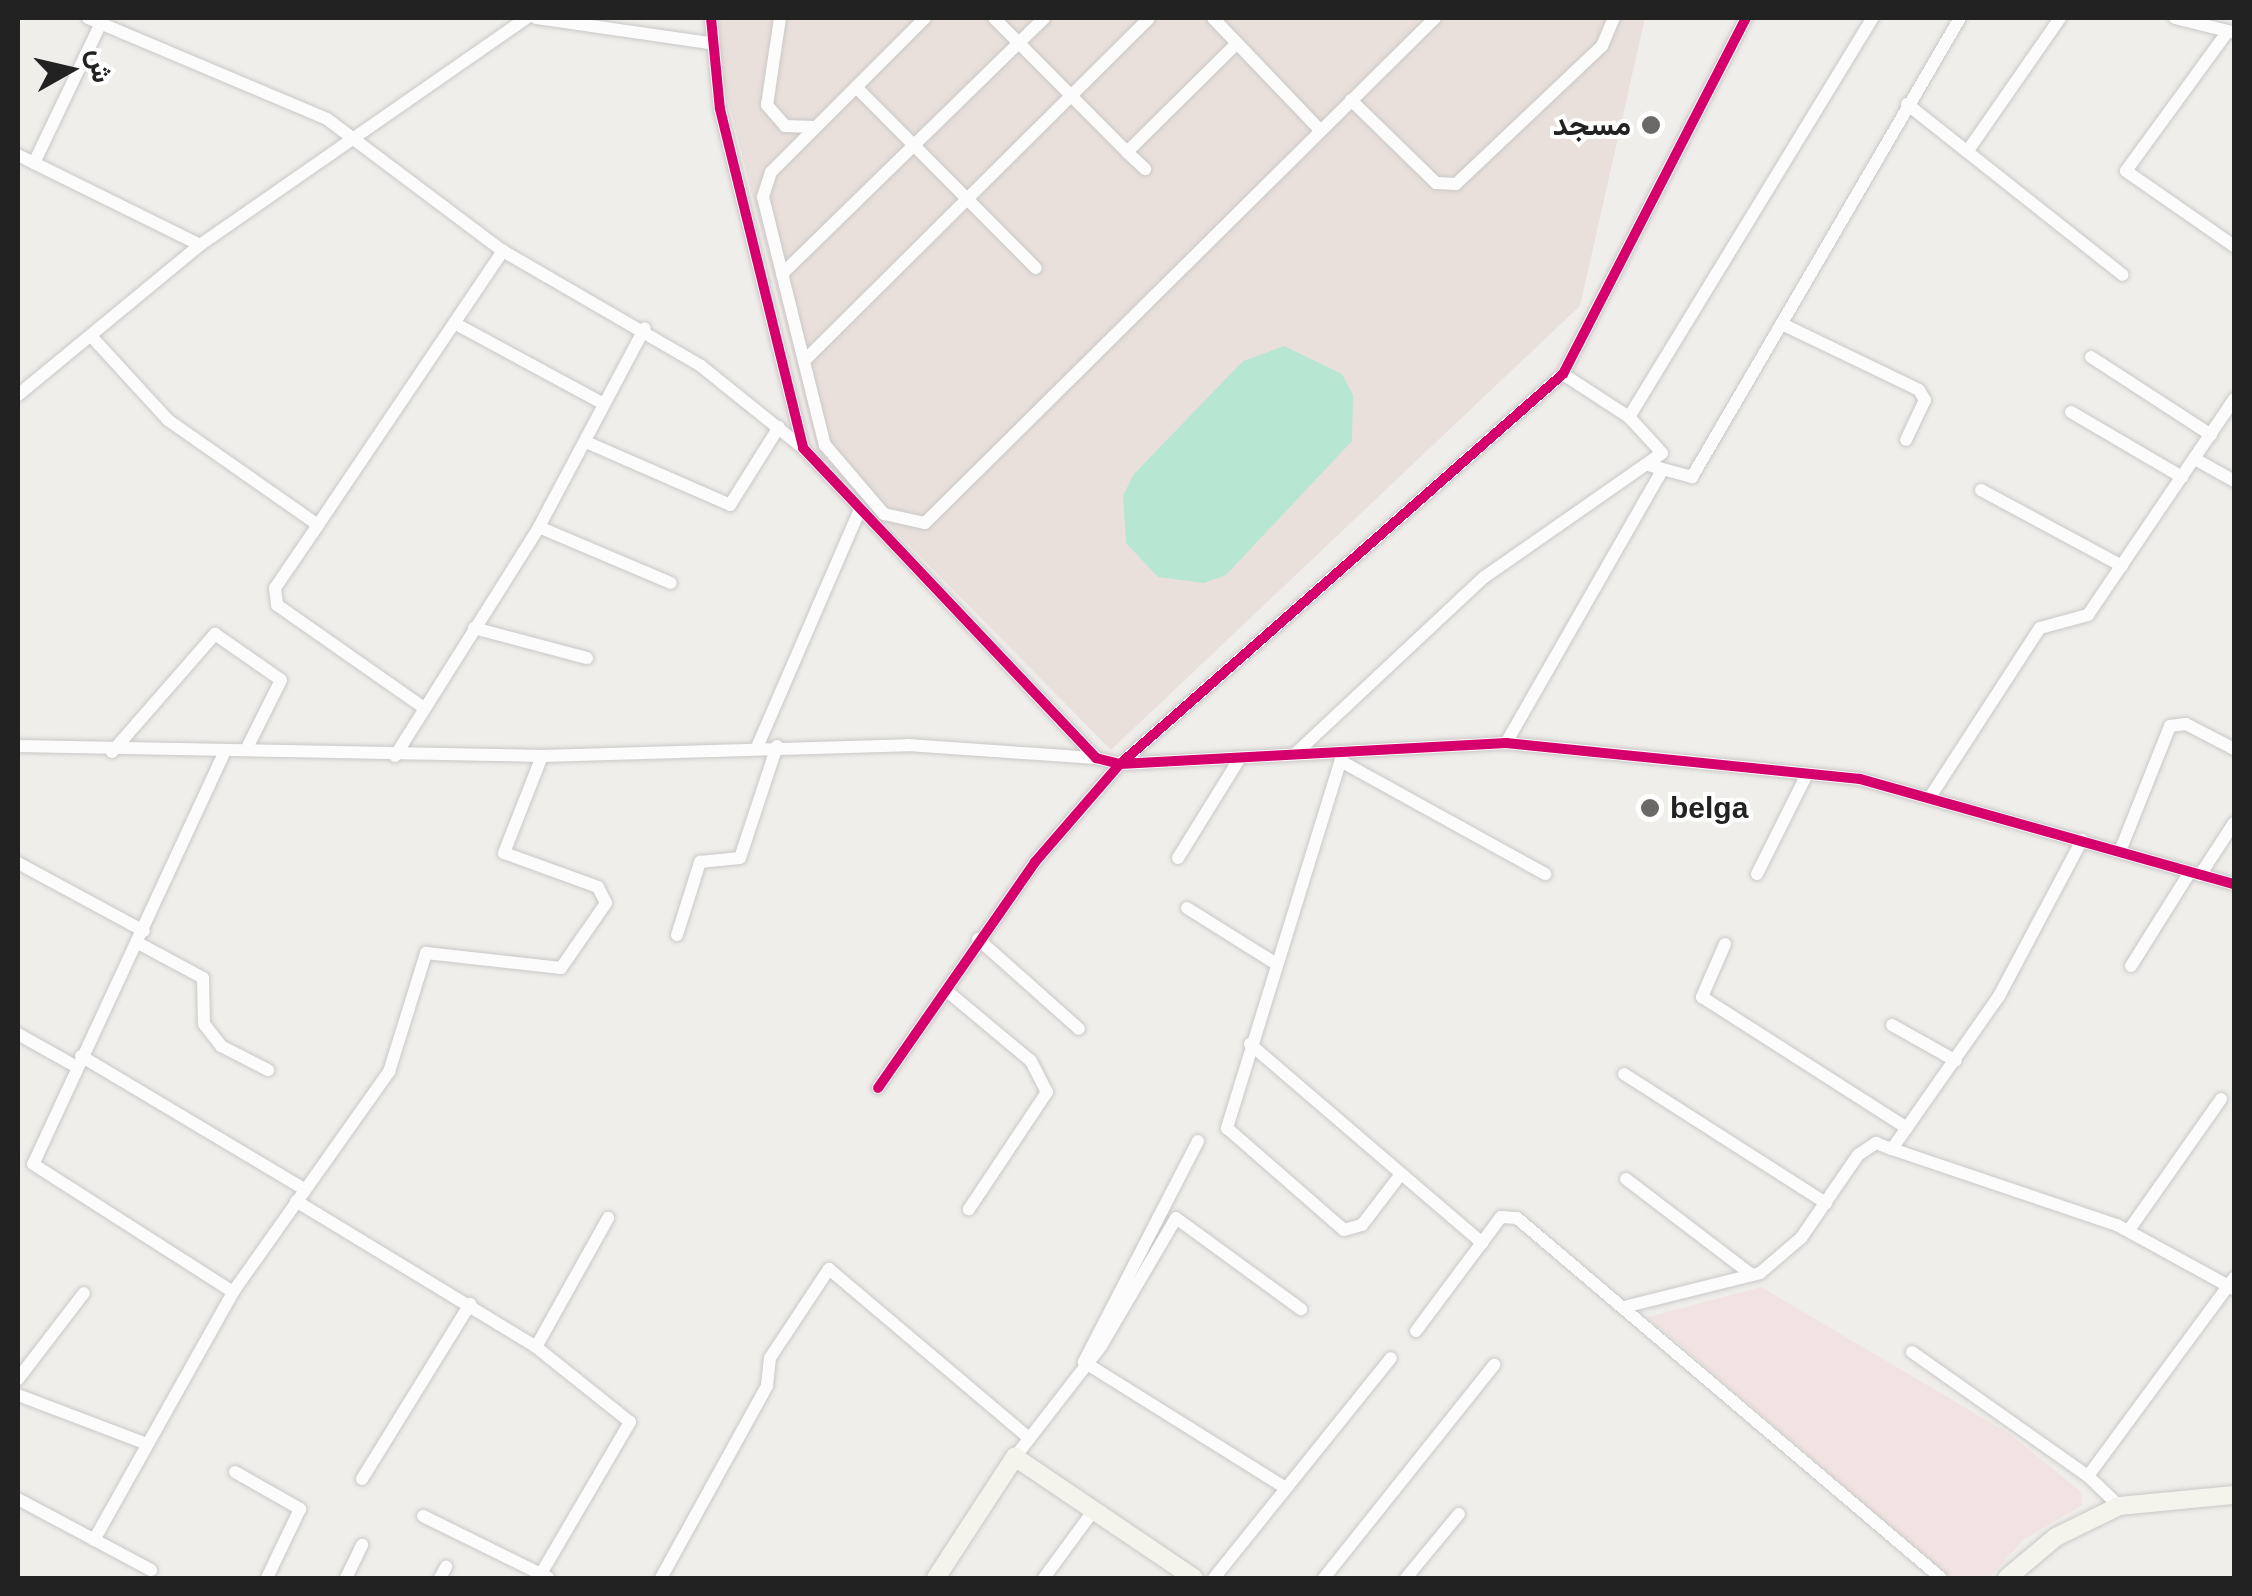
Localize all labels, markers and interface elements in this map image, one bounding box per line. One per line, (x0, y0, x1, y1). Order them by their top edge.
north arrow (20, 20, 120, 120)
text: ش (83, 47, 118, 85)
place label: مسجد (1553, 107, 1631, 143)
marker: مسجد (1640, 114, 1662, 136)
place label: belga (1670, 790, 1748, 826)
marker: belga (1639, 797, 1661, 819)

